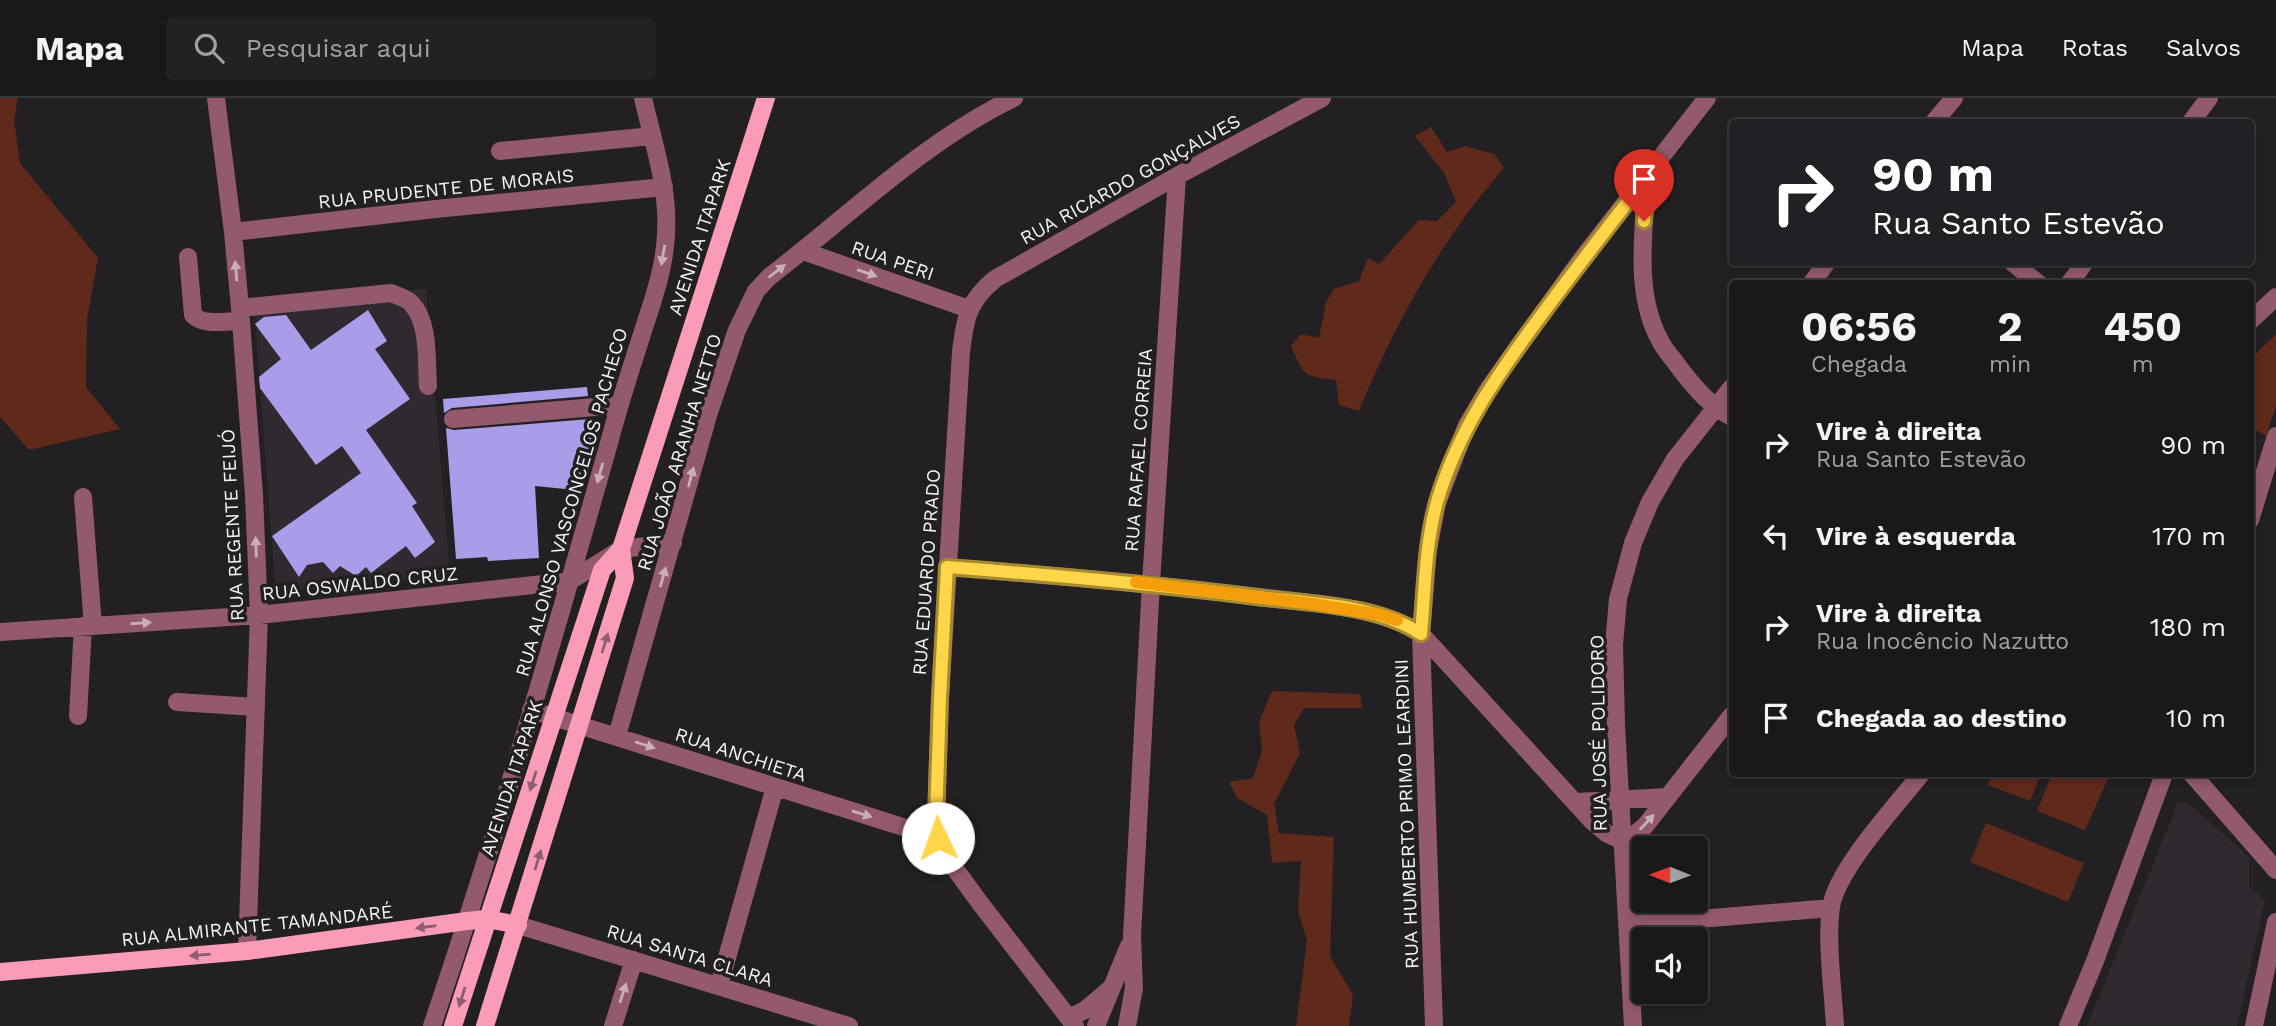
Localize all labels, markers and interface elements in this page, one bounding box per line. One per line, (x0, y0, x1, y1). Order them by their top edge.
search box (166, 17, 656, 80)
text: Mapa (35, 29, 124, 68)
icon: search (190, 29, 228, 67)
text: Pesquisar aqui (246, 33, 431, 63)
text: Mapa (1961, 34, 2024, 62)
text: Rotas (2062, 34, 2128, 62)
text: Salvos (2166, 34, 2241, 62)
street label: RUA RICARDO GONÇALVES (1016, 109, 1244, 250)
text: 90 m (1872, 145, 1994, 203)
icon: right (1757, 147, 1848, 238)
pin (1614, 149, 1674, 221)
street label: AVENIDA ITAPARK (663, 156, 736, 318)
icon: arrive (1625, 160, 1663, 198)
street label: RUA PRUDENTE DE MORAIS (317, 164, 575, 213)
text: Rua Santo Estevão (1872, 204, 2165, 242)
street label: RUA PERI (848, 236, 937, 285)
one-way arrow (657, 244, 668, 266)
one-way arrow (230, 260, 241, 282)
one-way arrow (768, 263, 786, 278)
one-way arrow (857, 268, 878, 279)
text: 06:56 (1801, 302, 1917, 351)
text: 2 (1998, 302, 2023, 351)
text: 450 (2103, 302, 2182, 351)
street label: RUA ALONSO VASCONCELOS PACHECO (511, 325, 632, 679)
street label: RUA JOÃO ARANHA NETTO (632, 331, 727, 573)
street label: RUA RAFAEL CORREIA (1120, 347, 1157, 553)
text: Chegada (1811, 351, 1907, 378)
text: min (1989, 351, 2031, 378)
text: m (2132, 351, 2154, 378)
text: Vire à direita (1816, 416, 1981, 446)
icon: right (1757, 426, 1795, 464)
street label: RUA REGENTE FEIJÓ (216, 428, 249, 622)
text: 90 m (2160, 430, 2226, 460)
text: Rua Santo Estevão (1816, 446, 2026, 473)
one-way arrow (594, 463, 605, 485)
one-way arrow (687, 467, 697, 488)
street label: RUA EDUARDO PRADO (908, 468, 945, 676)
icon: left (1757, 517, 1795, 555)
text: Vire à esquerda (1816, 521, 2016, 551)
text: 170 m (2152, 521, 2226, 551)
one-way arrow (251, 536, 262, 558)
street label: RUA OSWALDO CRUZ (261, 562, 459, 605)
one-way arrow (659, 566, 669, 587)
text: Vire à direita (1816, 598, 1981, 628)
icon: right (1757, 608, 1795, 646)
text: 180 m (2150, 612, 2226, 642)
one-way arrow (131, 617, 153, 628)
text: Rua Inocêncio Nazutto (1816, 628, 2069, 655)
one-way arrow (600, 632, 611, 653)
street label: RUA JOSÉ POLIDORO (1585, 634, 1612, 831)
street label: RUA HUMBERTO PRIMO LEARDINI (1390, 658, 1423, 969)
street label: AVENIDA ITAPARK (475, 697, 548, 859)
icon: arrive (1757, 699, 1795, 737)
text: Chegada ao destino (1816, 703, 2067, 733)
text: 10 m (2166, 703, 2226, 733)
street label: RUA ANCHIETA (672, 722, 810, 787)
one-way arrow (634, 740, 655, 751)
one-way arrow (527, 770, 537, 791)
position arrow (901, 801, 975, 875)
one-way arrow (851, 810, 872, 820)
one-way arrow (1639, 813, 1655, 831)
north arrow (1631, 836, 1708, 914)
map controls (1631, 836, 1708, 1004)
one-way arrow (533, 849, 544, 870)
street label: RUA ALMIRANTE TAMANDARÉ (120, 900, 394, 951)
street label: RUA SANTA CLARA (604, 919, 776, 992)
one-way arrow (415, 921, 437, 932)
button: sound (1631, 927, 1708, 1004)
one-way arrow (189, 950, 211, 961)
one-way arrow (619, 982, 629, 1003)
one-way arrow (457, 987, 467, 1008)

